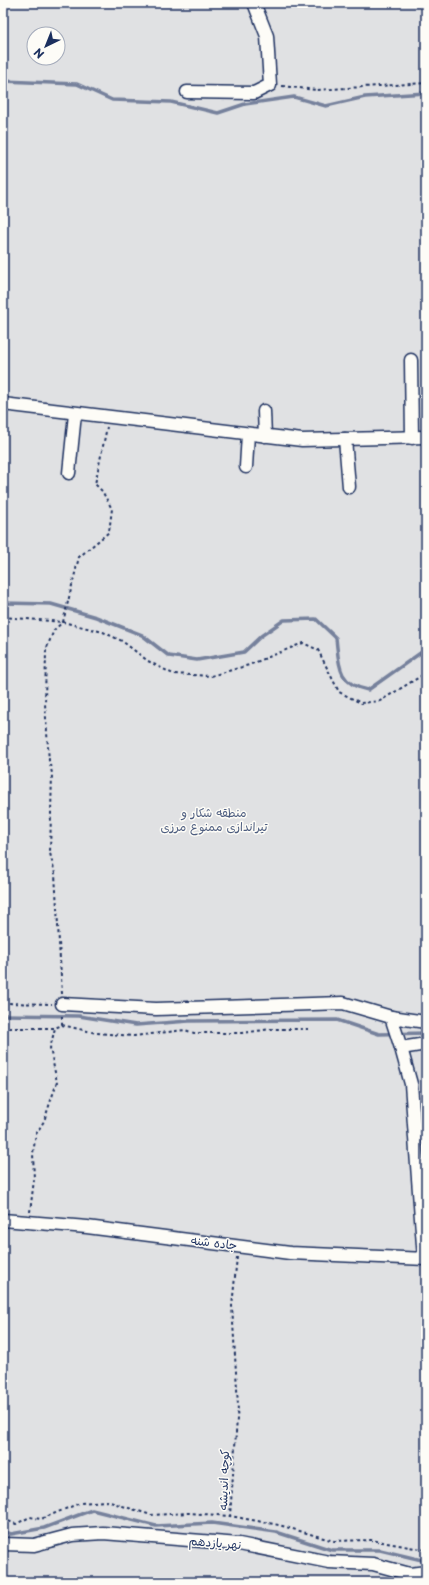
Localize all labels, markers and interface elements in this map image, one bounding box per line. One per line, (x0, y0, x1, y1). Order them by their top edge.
north arrow (26, 26, 66, 66)
text: N (30, 44, 48, 63)
park label: منطقه شکار و تیراندازی ممنوع مرزی (161, 803, 268, 836)
street label: جاده شنه (190, 1230, 238, 1254)
street label: کوچه اندیشه (213, 1449, 233, 1511)
street label: نهر یازدهم (188, 1531, 242, 1554)

